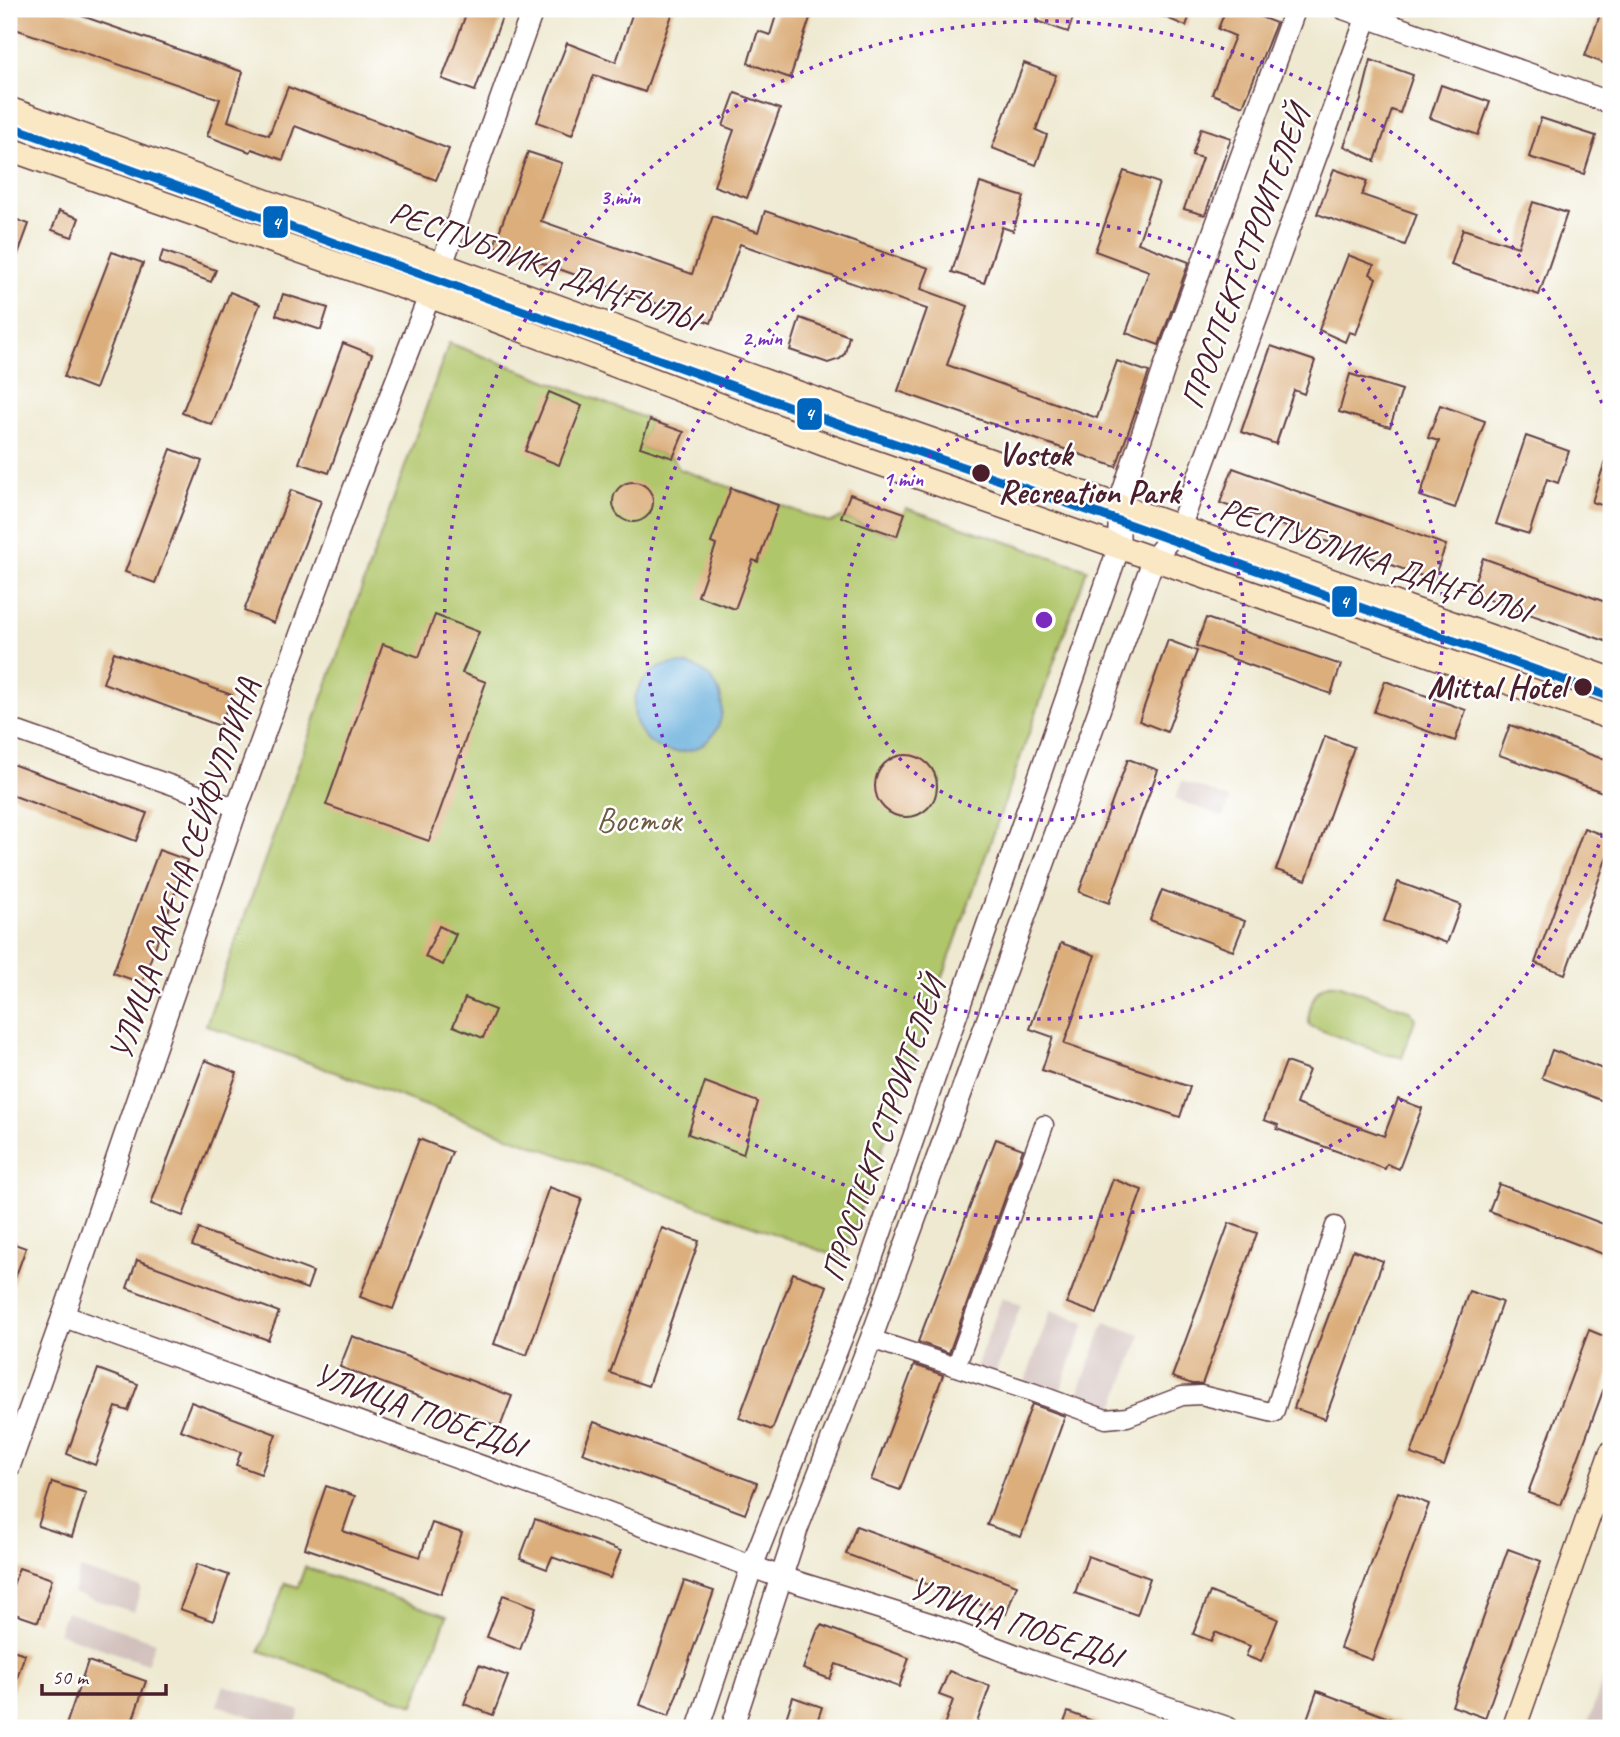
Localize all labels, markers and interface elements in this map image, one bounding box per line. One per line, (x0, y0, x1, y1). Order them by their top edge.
street label: ПРОСПЕКТ СТРОИТЕЛЕЙ (1171, 95, 1321, 414)
text: 3 min (600, 184, 640, 210)
street label: РЕСПУБЛИКА ДАҢҒЫЛЫ (384, 191, 709, 343)
line badge: 4 (262, 205, 289, 239)
text: 4 (272, 211, 283, 235)
text: 2 min (742, 325, 782, 351)
line badge: 4 (796, 397, 823, 431)
text: 4 (805, 402, 816, 426)
place label: Vostok Recreation Park (998, 433, 1183, 513)
marker: Vostok Recreation Park (970, 462, 992, 484)
text: 1 min (883, 466, 923, 492)
street label: РЕСПУБЛИКА ДАҢҒЫЛЫ (1215, 487, 1540, 634)
line badge: 4 (1331, 585, 1358, 618)
text: 4 (1340, 590, 1351, 614)
centre of rings (1032, 608, 1056, 632)
place label: Mittal Hotel (1427, 666, 1572, 708)
street label: УЛИЦА САКЕНА СЕЙФУЛЛИНА (99, 671, 270, 1065)
marker: Mittal Hotel (1572, 676, 1594, 698)
park label: Восток (597, 799, 683, 841)
street label: ПРОСПЕКТ СТРОИТЕЛЕЙ (811, 966, 956, 1287)
street label: УЛИЦА ПОБЕДЫ (308, 1353, 535, 1469)
street label: УЛИЦА ПОБЕДЫ (904, 1566, 1131, 1679)
scale bar (42, 1653, 166, 1697)
text: 50 m (52, 1664, 90, 1690)

